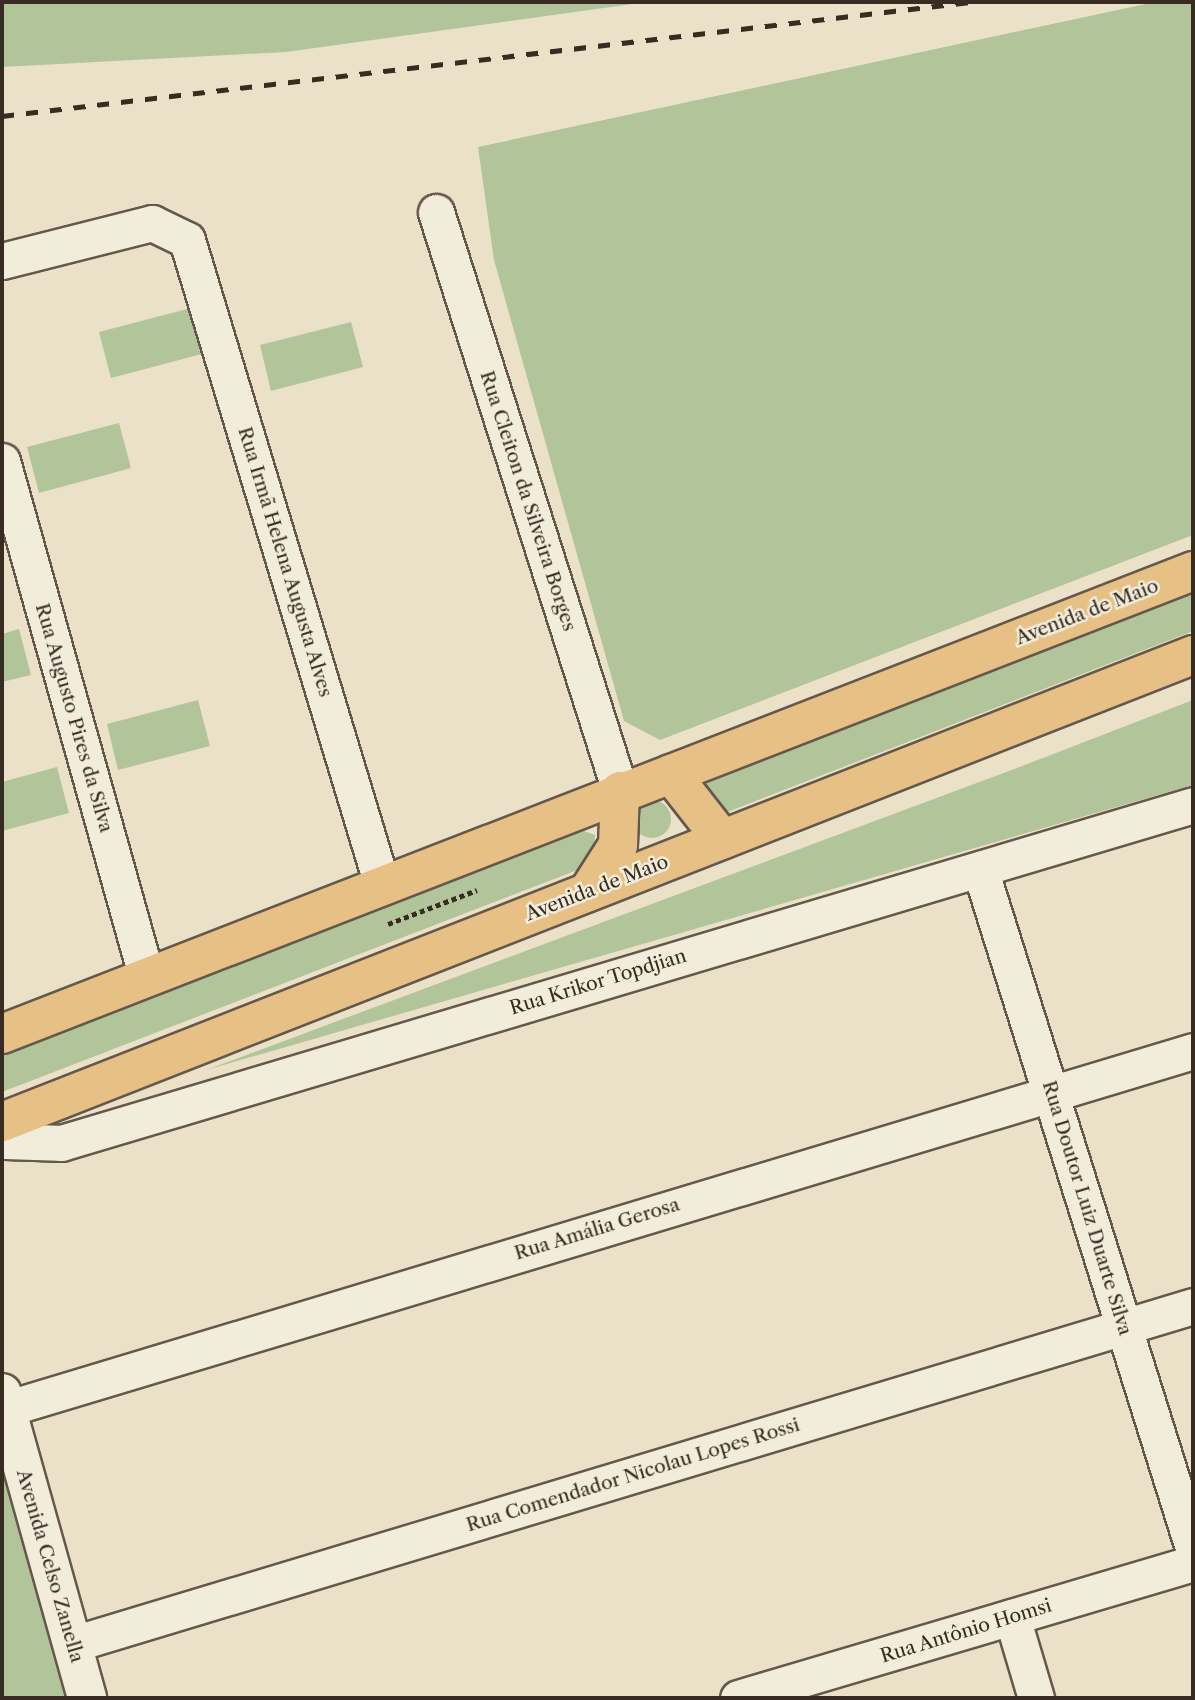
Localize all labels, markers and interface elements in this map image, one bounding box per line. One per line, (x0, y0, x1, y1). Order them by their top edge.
street label: Rua Cleiton da Silveira Borges (475, 368, 581, 634)
street label: Rua Irmã Helena Augusta Alves (233, 423, 337, 701)
street label: Avenida de Maio (1012, 574, 1162, 650)
street label: Rua Augusto Pires da Silva (30, 600, 118, 836)
street label: Avenida de Maio (522, 850, 672, 926)
street label: Rua Krikor Topdjian (506, 944, 690, 1020)
street label: Rua Doutor Luiz Duarte Silva (1037, 1078, 1137, 1338)
street label: Rua Amália Gerosa (511, 1193, 683, 1265)
street label: Rua Comendador Nicolau Lopes Rossi (463, 1413, 803, 1537)
street label: Avenida Celso Zanella (11, 1467, 89, 1665)
street label: Rua Antônio Homsi (877, 1594, 1055, 1668)

